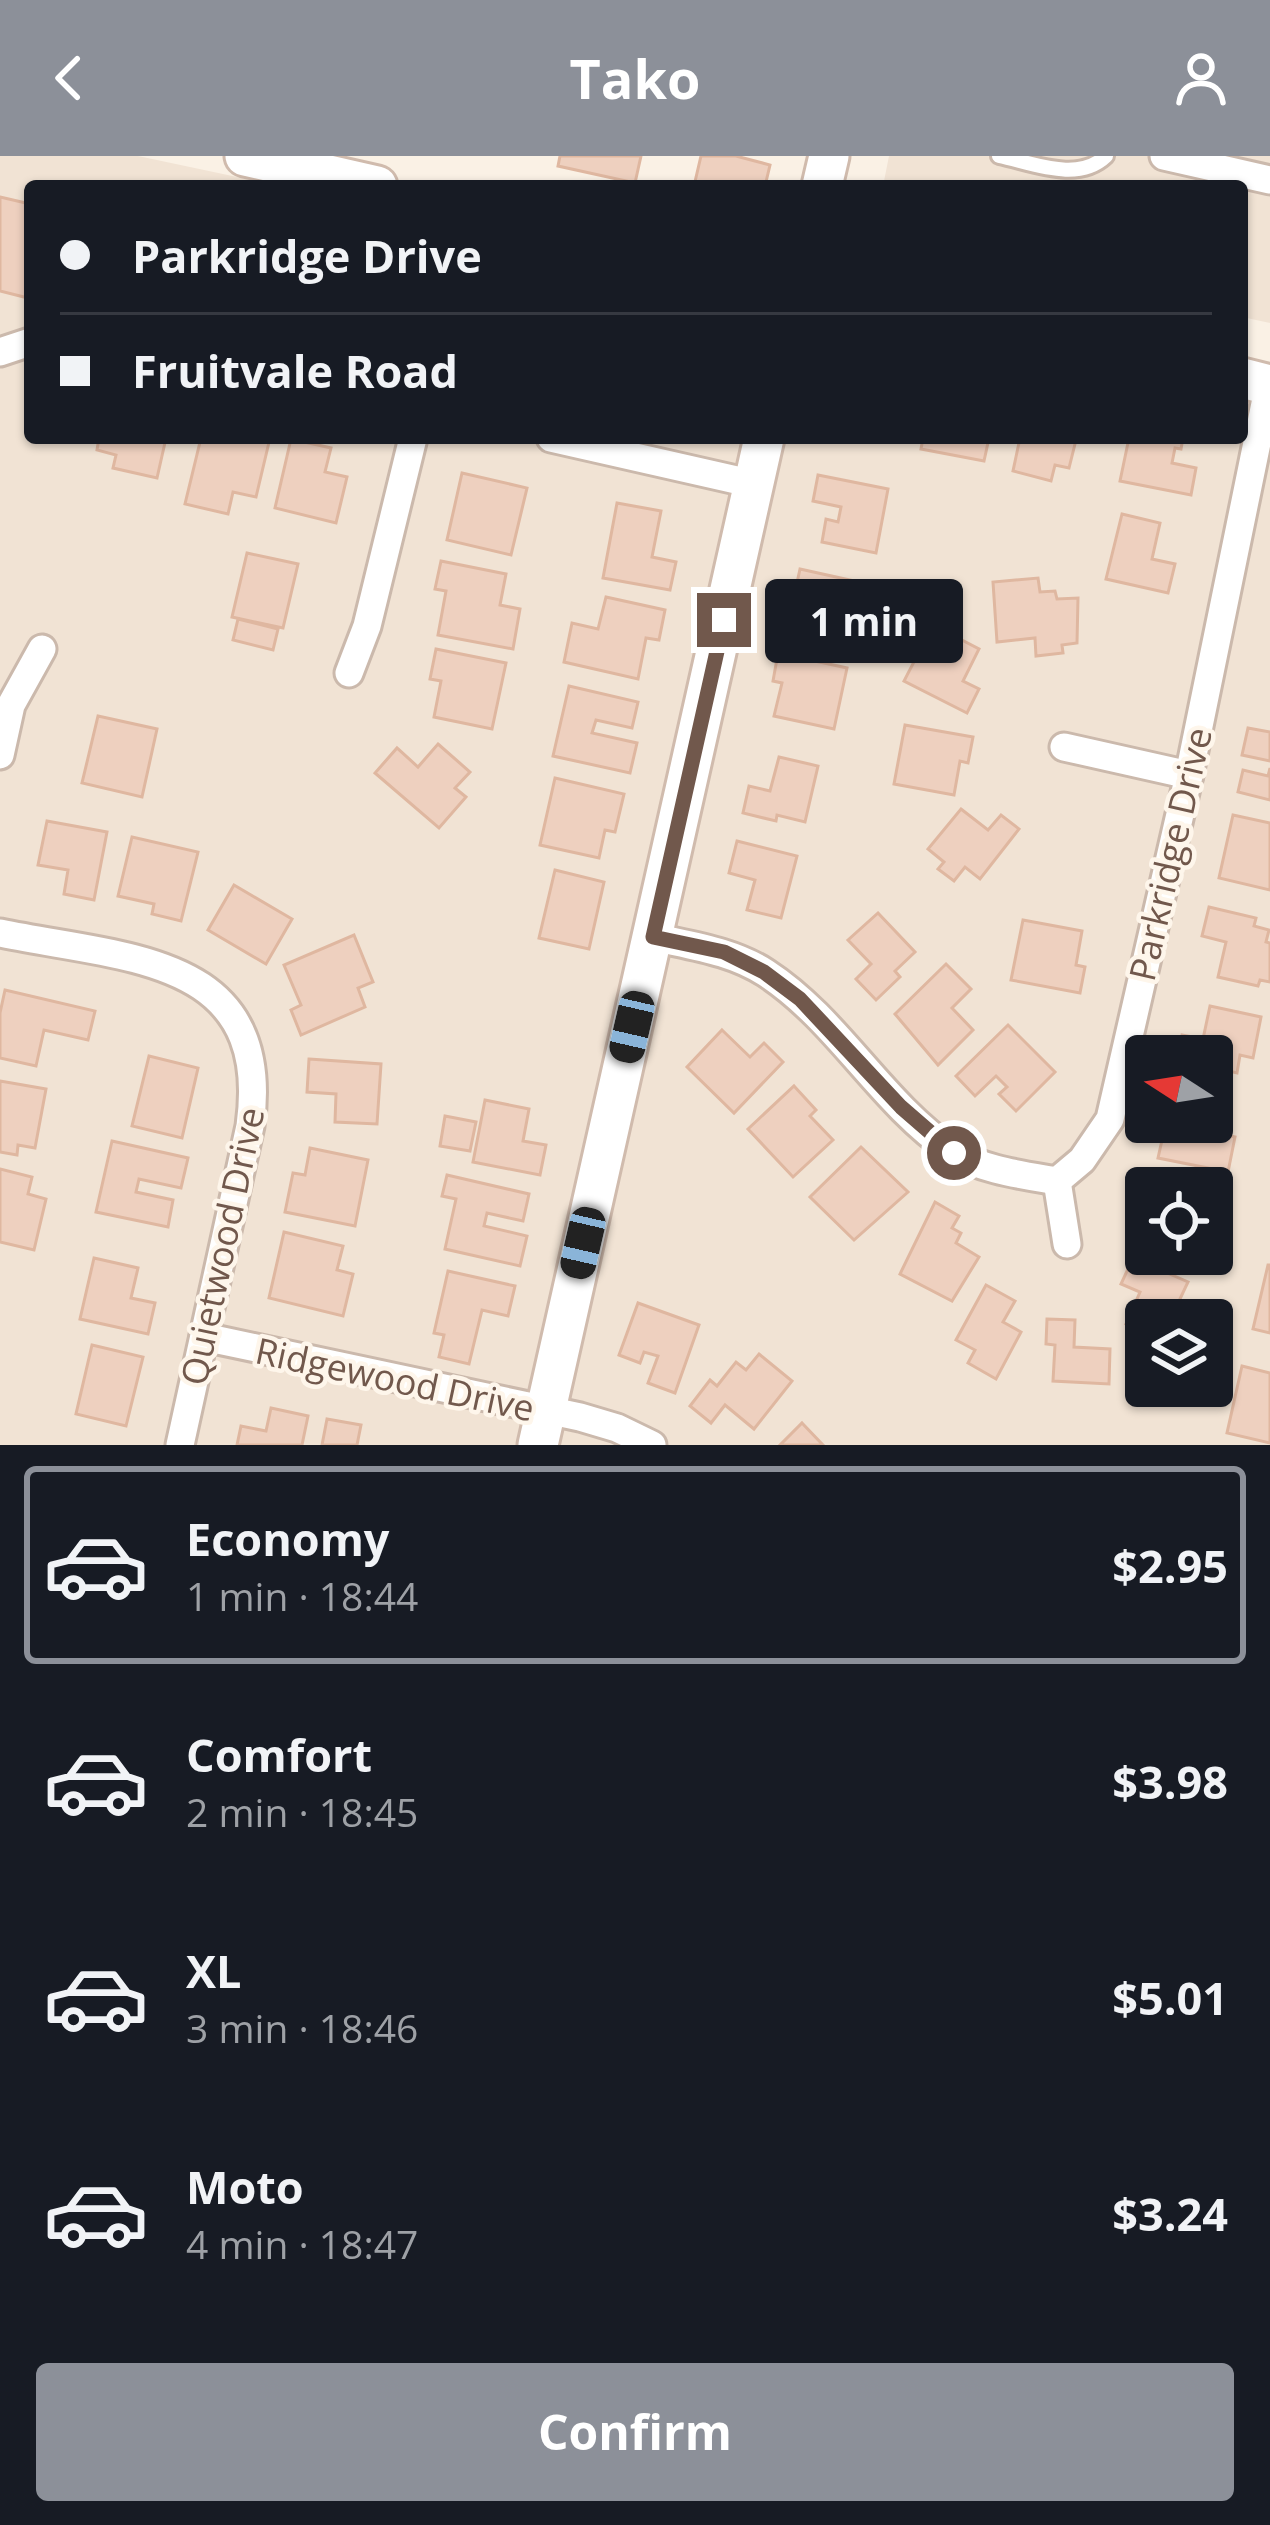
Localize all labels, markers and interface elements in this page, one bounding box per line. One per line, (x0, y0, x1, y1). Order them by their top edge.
text: Tako (570, 41, 700, 115)
icon: back (36, 45, 102, 111)
icon: person (1168, 45, 1234, 111)
text: Parkridge Drive (132, 225, 482, 286)
text: Fruitvale Road (132, 340, 458, 401)
callout: 1 min (766, 578, 964, 662)
route end (697, 593, 751, 647)
text: 1 min (810, 594, 918, 647)
street label: Parkridge Drive (1117, 723, 1223, 985)
car (606, 988, 658, 1066)
north arrow (1125, 1035, 1233, 1143)
map controls (1125, 1035, 1233, 1407)
street label: Quietwood Drive (169, 1103, 275, 1389)
route start (927, 1126, 981, 1180)
button: locate (1125, 1167, 1233, 1275)
car (557, 1204, 609, 1282)
button: layers (1125, 1299, 1233, 1407)
street label: Ridgewood Drive (251, 1326, 539, 1432)
text: Economy (186, 1508, 389, 1569)
icon: car (42, 1511, 150, 1619)
text: $2.95 (1112, 1535, 1228, 1596)
text: 1 min · 18:44 (186, 1569, 418, 1622)
text: Comfort (186, 1724, 372, 1785)
icon: car (42, 1727, 150, 1835)
text: $3.98 (1112, 1751, 1228, 1812)
text: 2 min · 18:45 (186, 1785, 418, 1838)
text: XL (186, 1940, 241, 2001)
icon: car (42, 1943, 150, 2051)
text: $5.01 (1112, 1967, 1228, 2028)
text: 3 min · 18:46 (186, 2001, 418, 2054)
text: Moto (186, 2156, 304, 2217)
icon: car (42, 2159, 150, 2267)
text: $3.24 (1112, 2183, 1228, 2244)
text: 4 min · 18:47 (186, 2217, 418, 2270)
button: Confirm (36, 2363, 1234, 2501)

